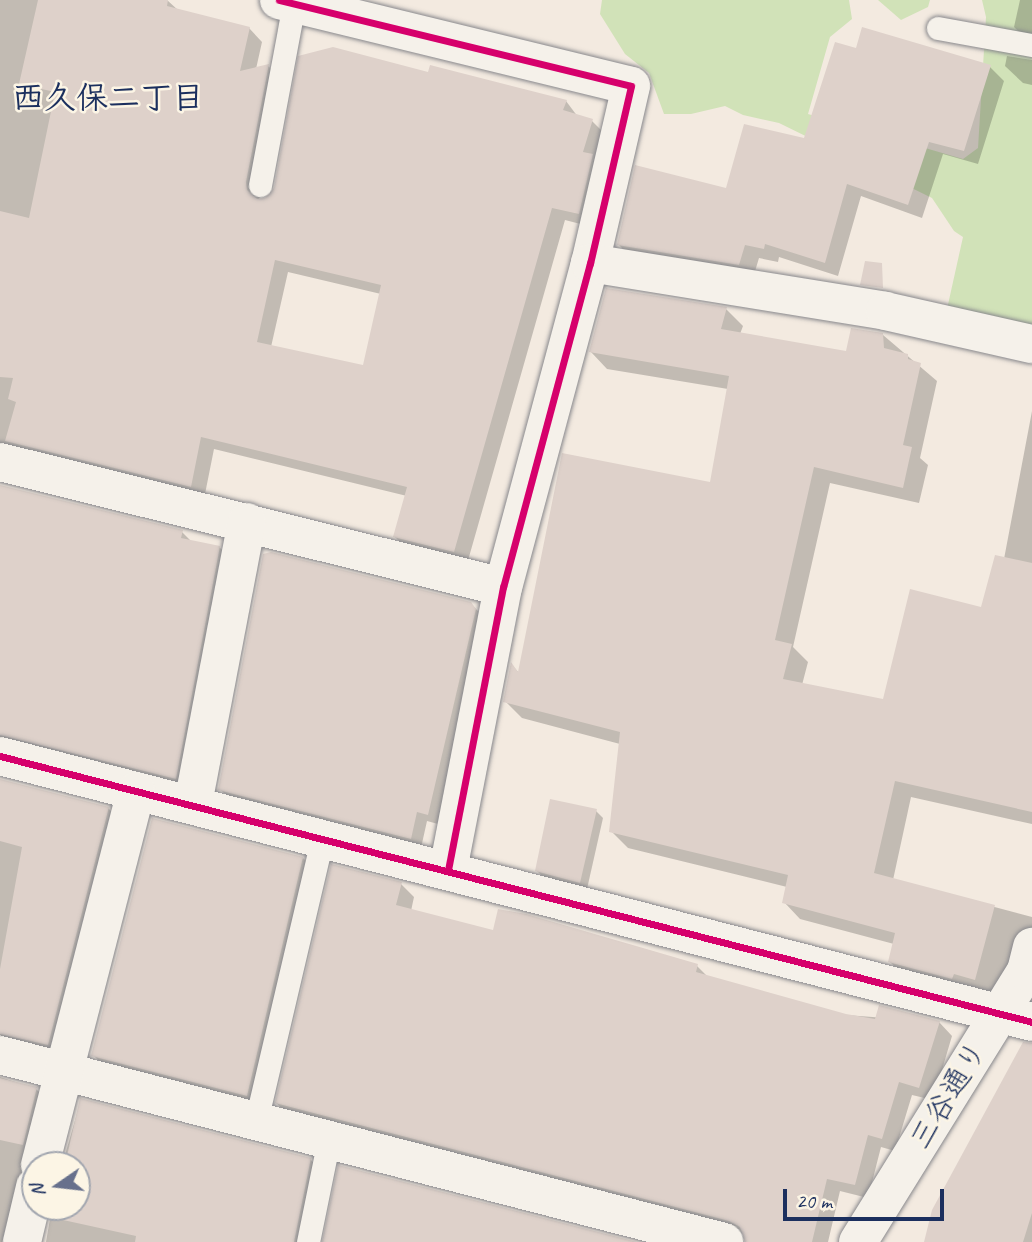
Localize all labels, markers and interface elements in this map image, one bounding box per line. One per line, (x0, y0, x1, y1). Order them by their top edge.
district label: 西久保二丁目 (12, 79, 204, 117)
street label: 三谷通り (902, 1034, 994, 1156)
north arrow (21, 1151, 91, 1221)
scale bar (787, 1176, 948, 1220)
text: N (24, 1182, 51, 1199)
text: 20 m (796, 1188, 832, 1214)

